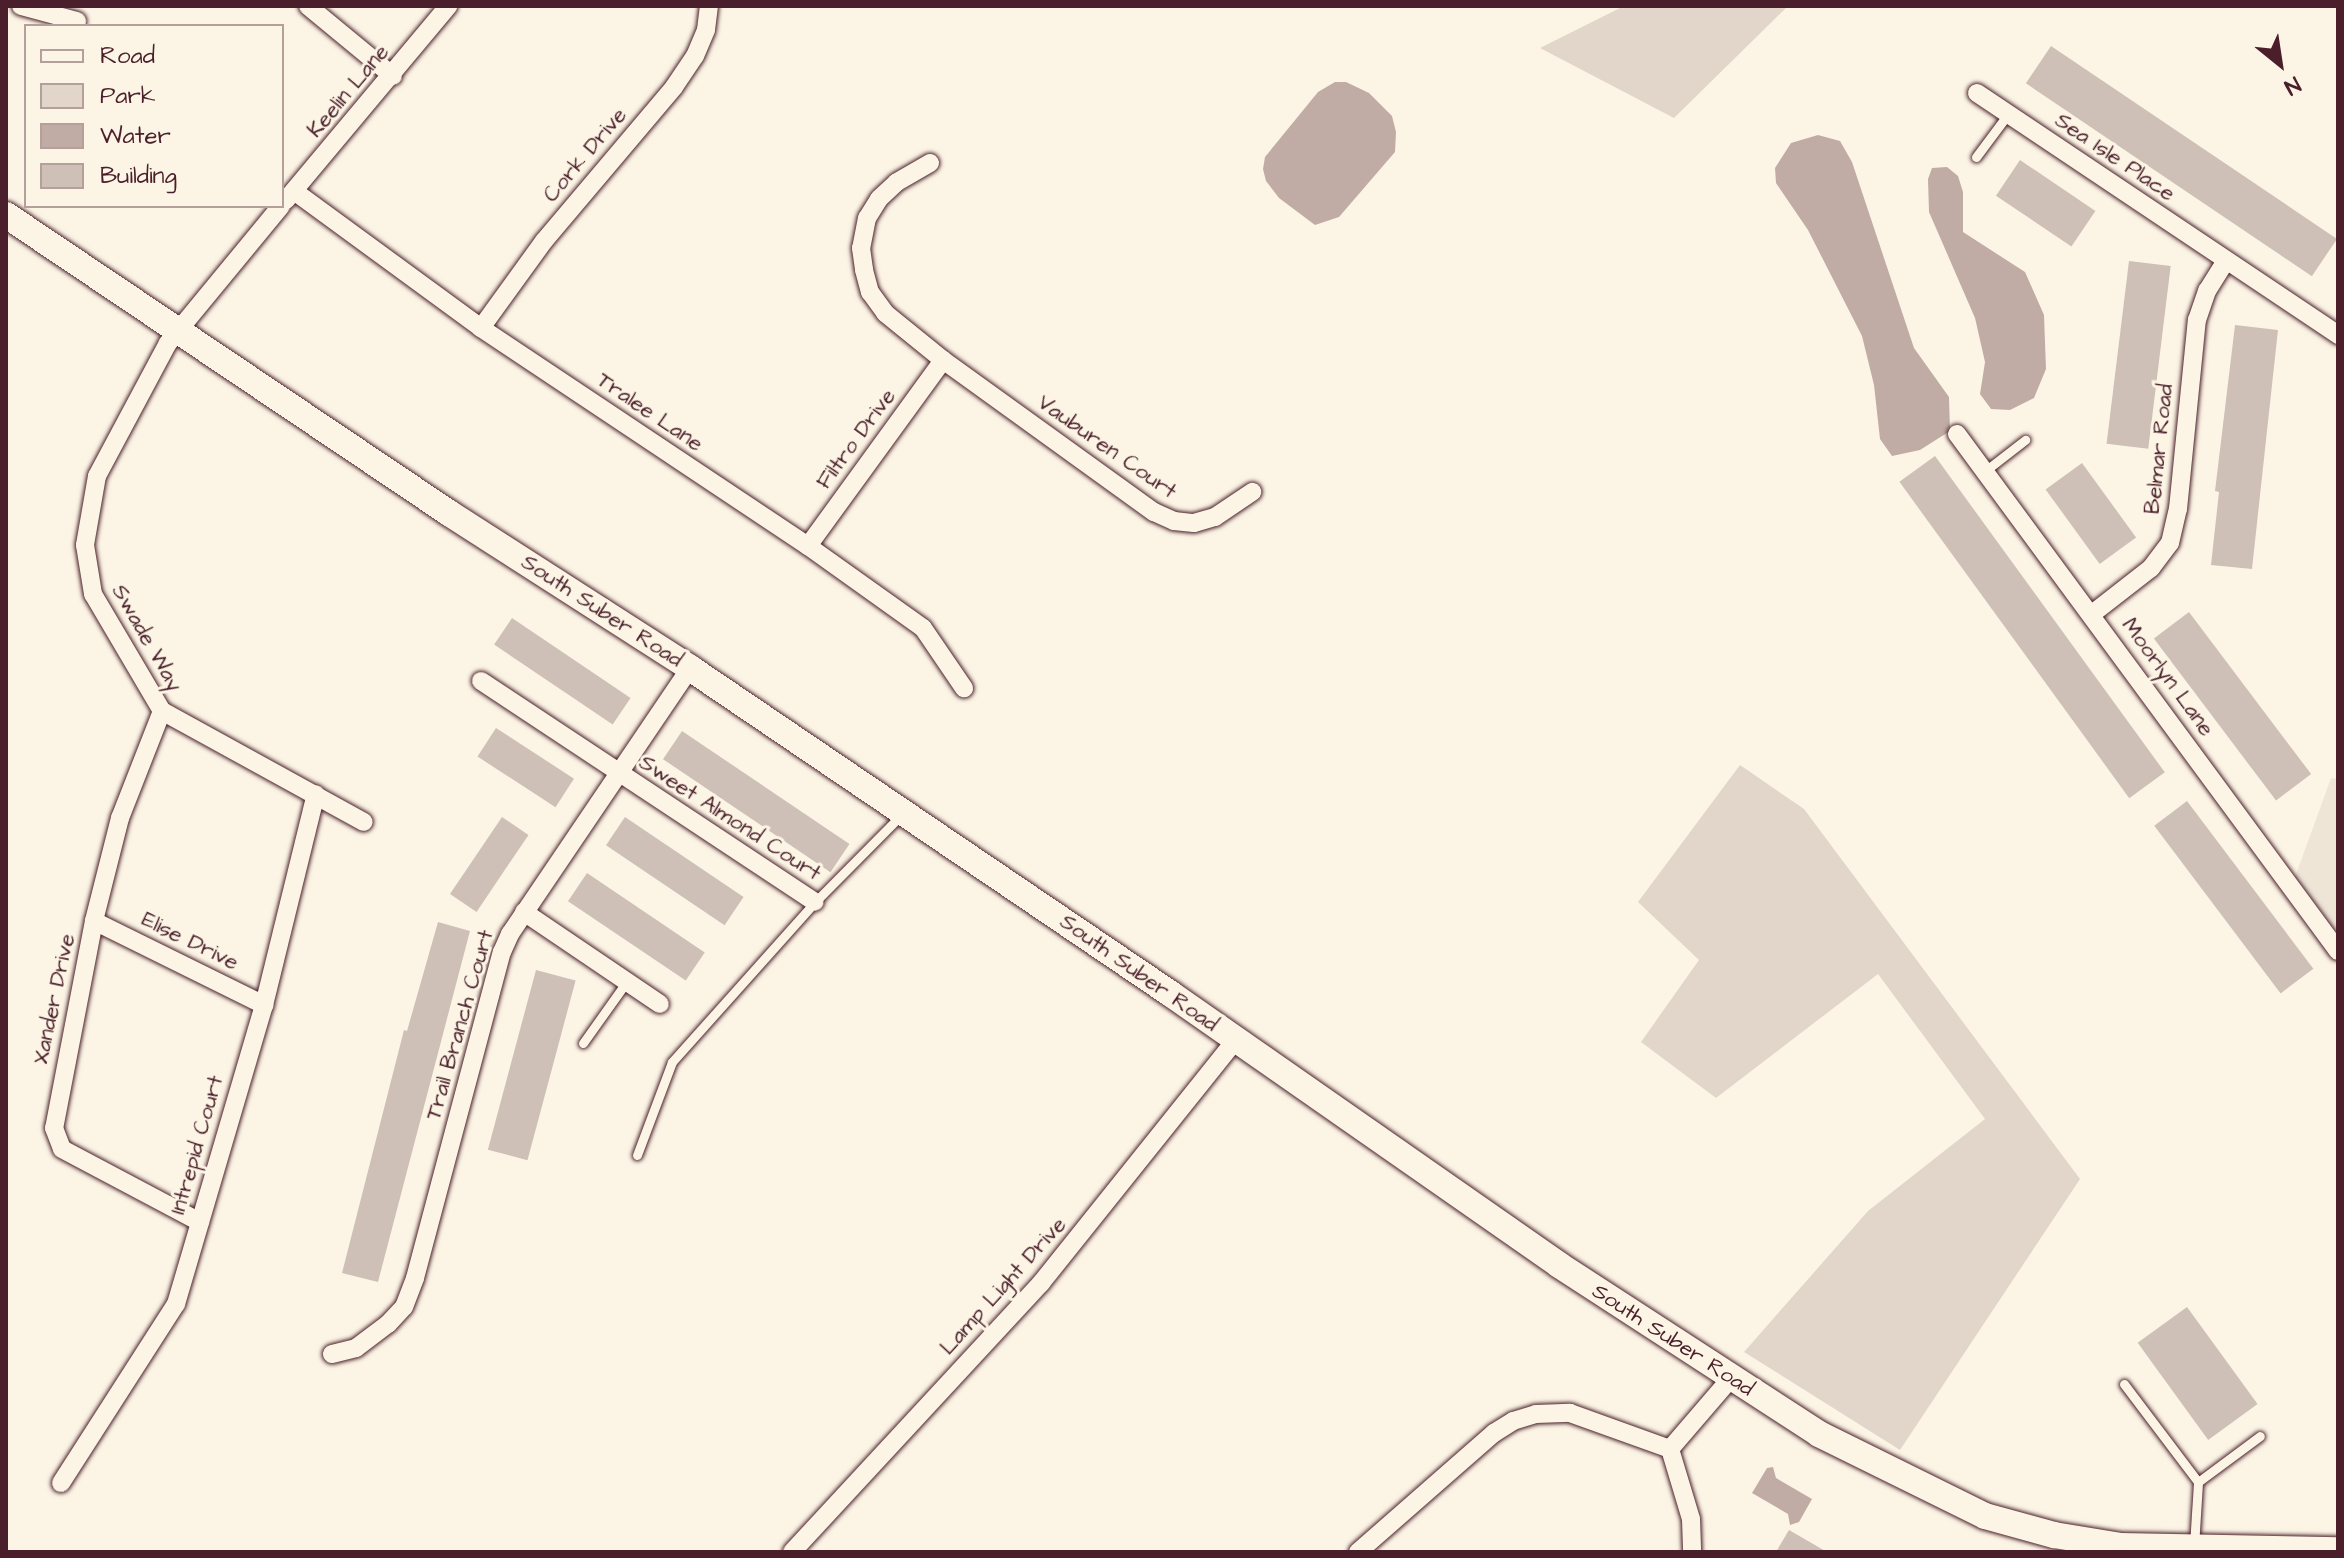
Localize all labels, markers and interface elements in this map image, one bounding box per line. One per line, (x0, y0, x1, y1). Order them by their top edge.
legend (24, 24, 284, 208)
north arrow (2240, 24, 2320, 104)
text: Road (100, 39, 155, 73)
street label: Keelin Lane (302, 39, 394, 143)
text: N (2279, 68, 2306, 102)
text: Park (100, 79, 156, 113)
street label: Cork Drive (538, 102, 632, 208)
street label: Sea Isle Place (2050, 107, 2180, 207)
text: Water (100, 119, 171, 153)
text: Building (100, 159, 177, 193)
street label: Tralee Lane (592, 367, 708, 457)
street label: Belmar Road (2139, 383, 2179, 515)
street label: Filtro Drive (811, 384, 901, 494)
street label: Vauburen Court (1032, 389, 1182, 505)
street label: South Suber Road (516, 549, 688, 673)
street label: Swade Way (106, 580, 188, 696)
street label: Moorlyn Lane (2116, 613, 2220, 741)
street label: Sweet Almond Court (634, 749, 826, 887)
street label: Elise Drive (137, 906, 243, 976)
street label: South Suber Road (1055, 908, 1223, 1038)
street label: Trail Branch Court (420, 927, 500, 1123)
street label: Xander Drive (27, 931, 81, 1067)
street label: Intrepid Court (165, 1073, 229, 1217)
street label: Lamp Light Drive (934, 1212, 1072, 1360)
street label: South Suber Road (1587, 1278, 1759, 1402)

